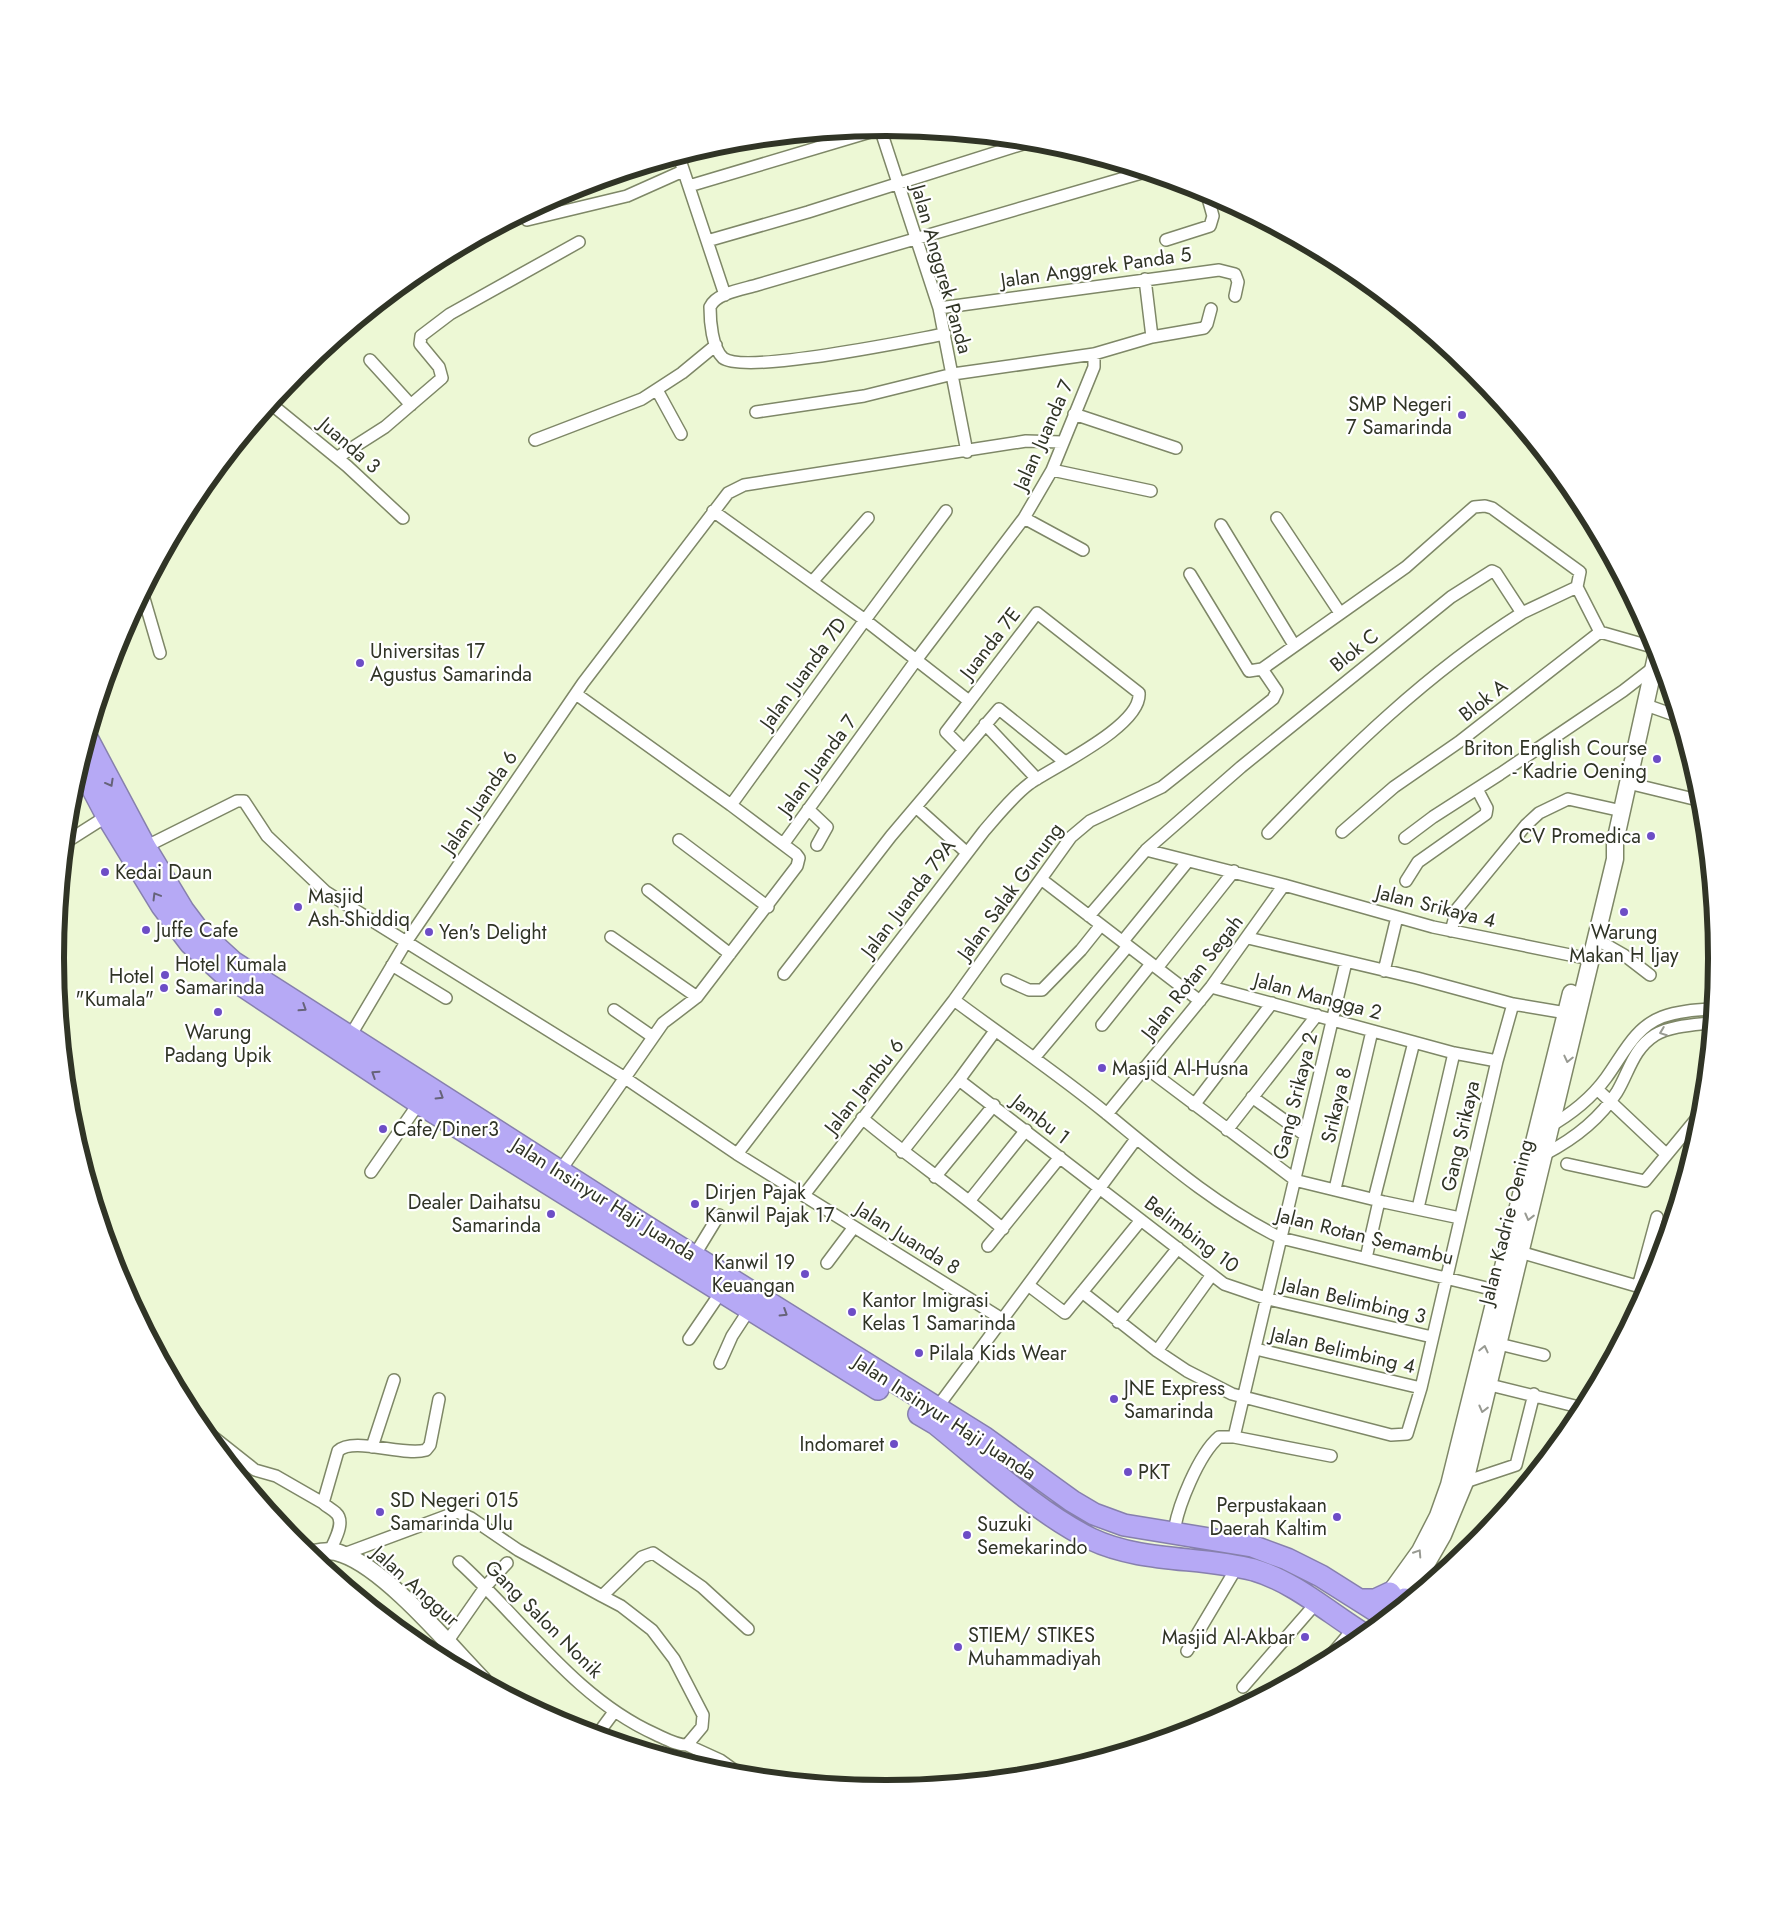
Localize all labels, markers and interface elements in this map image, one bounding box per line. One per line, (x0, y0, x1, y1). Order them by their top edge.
street label: Jalan Anggrek Panda (903, 178, 980, 357)
street label: Jalan Anggrek Panda 5 (996, 240, 1193, 296)
street label: Jalan Juanda 7 (1005, 375, 1081, 498)
place label: SMP Negeri 7 Samarinda (1346, 390, 1452, 442)
street label: Juanda 3 (310, 408, 387, 480)
marker: SMP Negeri 7 Samarinda (1456, 409, 1468, 421)
street label: Juanda 7E (951, 601, 1028, 688)
street label: Jalan Juanda 7D (751, 612, 854, 738)
street label: Blok C (1324, 622, 1385, 679)
place label: Universitas 17 Agustus Samarinda (370, 637, 532, 689)
marker: Universitas 17 Agustus Samarinda (354, 657, 366, 669)
street label: Blok A (1453, 672, 1514, 729)
street label: Jalan Juanda 7 (769, 709, 864, 824)
place label: Briton English Course - Kadrie Oening (1464, 734, 1647, 786)
street label: Jalan Juanda 6 (432, 745, 525, 862)
marker: Briton English Course - Kadrie Oening (1651, 753, 1663, 765)
one-way arrow (104, 778, 114, 787)
street label: Jalan Salak Gunung (949, 817, 1070, 968)
place label: CV Promedica (1519, 822, 1641, 851)
marker: CV Promedica (1645, 830, 1657, 842)
street label: Jalan Juanda 79A (852, 832, 963, 966)
place label: Kedai Daun (115, 858, 212, 887)
marker: Kedai Daun (99, 866, 111, 878)
street label: Jalan Srikaya 4 (1370, 877, 1499, 935)
place label: Masjid Ash-Shiddiq (308, 882, 410, 934)
one-way arrow (153, 893, 162, 902)
marker: Masjid Ash-Shiddiq (292, 901, 304, 913)
marker: Warung Makan H Ijay (1618, 906, 1630, 918)
street label: Jalan Rotan Segah (1133, 909, 1250, 1048)
place label: Juffe Cafe (153, 916, 238, 945)
place label: Yen's Delight (439, 918, 547, 947)
place label: Warung Makan H Ijay (1569, 918, 1679, 970)
marker: Juffe Cafe (140, 924, 152, 936)
marker: Yen's Delight (423, 926, 435, 938)
place label: Hotel Kumala Samarinda (175, 950, 287, 1002)
place label: Hotel "Kumala" (75, 962, 154, 1014)
street label: Jalan Mangga 2 (1248, 965, 1385, 1027)
marker: Hotel Kumala Samarinda (159, 969, 171, 981)
marker: Hotel "Kumala" (158, 982, 170, 994)
one-way arrow (297, 1002, 307, 1011)
marker: Warung Padang Upik (212, 1006, 224, 1018)
place label: Warung Padang Upik (165, 1018, 272, 1070)
one-way arrow (1659, 1026, 1668, 1036)
street label: Gang Srikaya 2 (1266, 1029, 1325, 1163)
street label: Jalan Jambu 6 (816, 1032, 911, 1143)
place label: Masjid Al-Husna (1112, 1054, 1248, 1083)
one-way arrow (1563, 1055, 1574, 1064)
marker: Masjid Al-Husna (1096, 1062, 1108, 1074)
street label: Srikaya 8 (1314, 1064, 1359, 1146)
one-way arrow (371, 1071, 381, 1080)
street label: Gang Srikaya (1434, 1078, 1487, 1194)
street label: Jambu 1 (1003, 1086, 1076, 1151)
one-way arrow (434, 1089, 443, 1099)
place label: Cafe/Diner3 (393, 1115, 499, 1144)
marker: Cafe/Diner3 (377, 1123, 389, 1135)
street label: Jalan Insinyur Haji Juanda (503, 1129, 702, 1268)
street label: Jalan Kadrie Oening (1471, 1136, 1541, 1311)
place label: Dirjen Pajak Kanwil Pajak 17 (705, 1178, 835, 1230)
place label: Dealer Daihatsu Samarinda (408, 1188, 541, 1240)
street label: Belimbing 10 (1138, 1189, 1245, 1280)
street label: Jalan Juanda 8 (847, 1193, 966, 1282)
marker: Dirjen Pajak Kanwil Pajak 17 (689, 1198, 701, 1210)
street label: Jalan Rotan Semambu (1270, 1200, 1457, 1273)
marker: Dealer Daihatsu Samarinda (545, 1208, 557, 1220)
one-way arrow (1524, 1213, 1535, 1222)
place label: Kanwil 19 Keuangan (712, 1248, 795, 1300)
marker: Kanwil 19 Keuangan (799, 1268, 811, 1280)
street label: Jalan Belimbing 3 (1276, 1269, 1429, 1331)
place label: Kantor Imigrasi Kelas 1 Samarinda (862, 1286, 1016, 1338)
marker: Kantor Imigrasi Kelas 1 Samarinda (846, 1306, 858, 1318)
one-way arrow (779, 1307, 788, 1316)
street label: Jalan Belimbing 4 (1265, 1319, 1419, 1381)
place label: Pilala Kids Wear (929, 1339, 1067, 1368)
one-way arrow (1478, 1345, 1489, 1354)
street label: Jalan Insinyur Haji Juanda (845, 1346, 1042, 1488)
marker: Pilala Kids Wear (913, 1347, 925, 1359)
place label: JNE Express Samarinda (1121, 1374, 1225, 1426)
marker: JNE Express Samarinda (1108, 1393, 1120, 1405)
one-way arrow (1479, 1405, 1489, 1413)
place label: Indomaret (799, 1430, 884, 1459)
marker: Indomaret (888, 1438, 900, 1450)
place label: PKT (1138, 1458, 1171, 1487)
marker: PKT (1122, 1466, 1134, 1478)
place label: SD Negeri 015 Samarinda Ulu (390, 1486, 518, 1538)
place label: Perpustakaan Daerah Kaltim (1209, 1491, 1327, 1543)
marker: SD Negeri 015 Samarinda Ulu (374, 1506, 386, 1518)
place label: Suzuki Semekarindo (977, 1510, 1088, 1562)
marker: Perpustakaan Daerah Kaltim (1331, 1511, 1343, 1523)
marker: Suzuki Semekarindo (961, 1529, 973, 1541)
street label: Jalan Anggur (363, 1537, 466, 1634)
one-way arrow (1411, 1549, 1421, 1558)
street label: Gang Salon Nonik (478, 1554, 609, 1685)
place label: STIEM/ STIKES Muhammadiyah (968, 1621, 1101, 1673)
place label: Masjid Al-Akbar (1162, 1623, 1295, 1652)
marker: Masjid Al-Akbar (1299, 1631, 1311, 1643)
marker: STIEM/ STIKES Muhammadiyah (952, 1641, 964, 1653)

